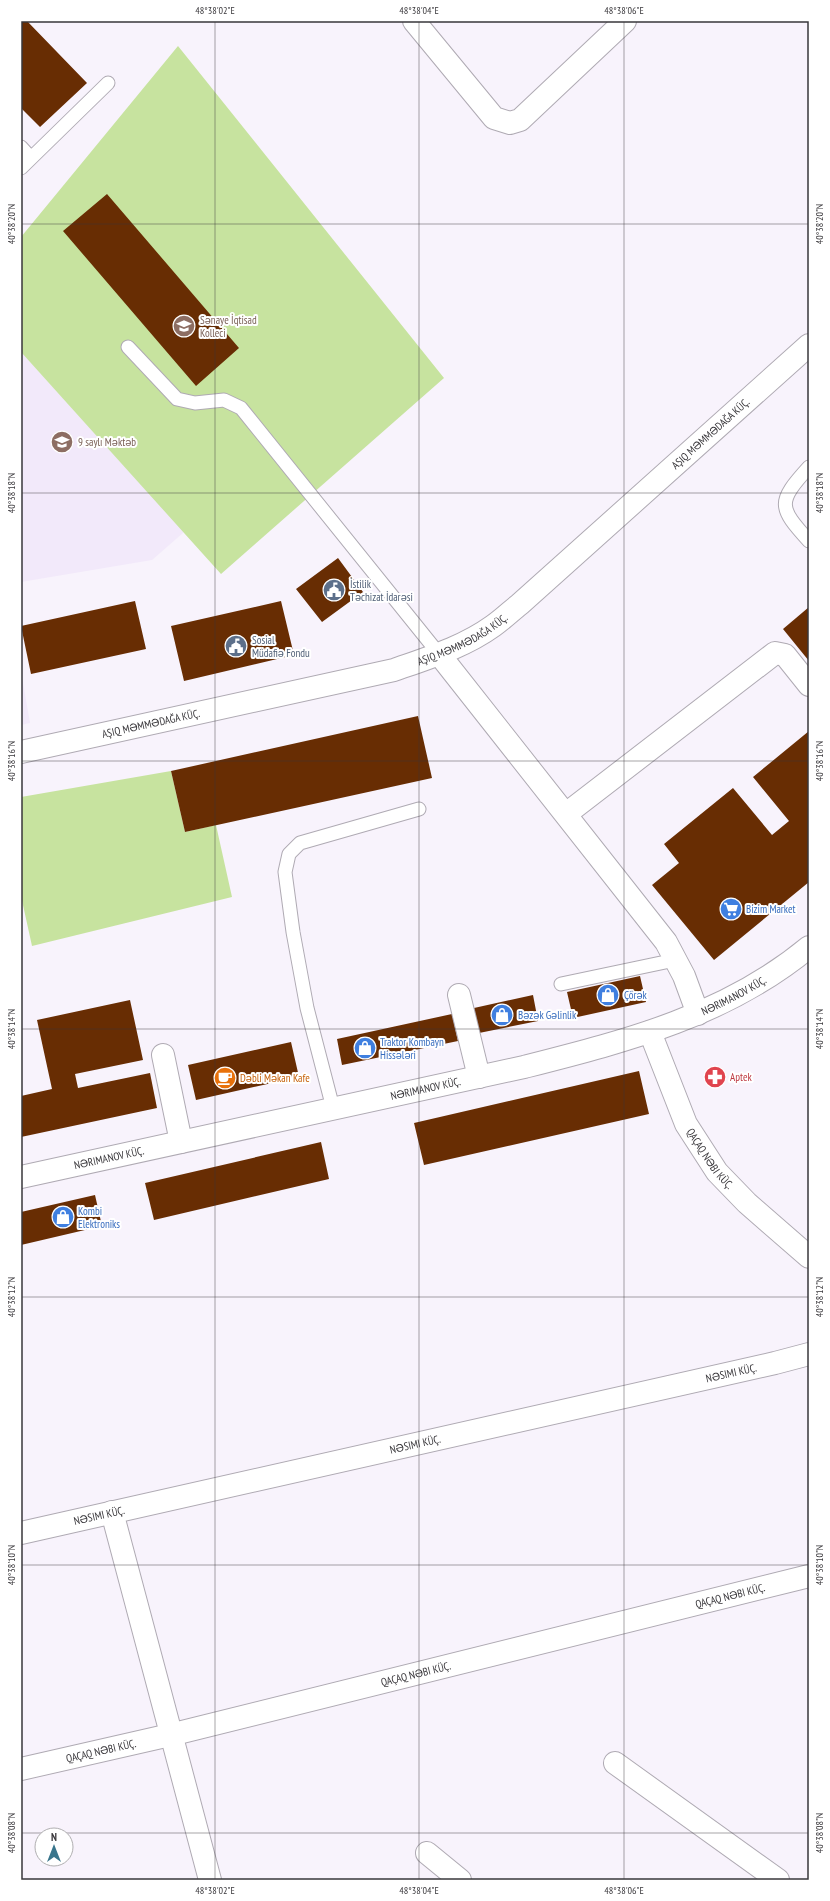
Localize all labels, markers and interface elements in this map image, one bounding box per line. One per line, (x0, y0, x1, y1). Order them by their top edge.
text: 48°38'02"E (195, 4, 235, 17)
text: 48°38'04"E (399, 4, 439, 17)
text: 48°38'06"E (604, 4, 644, 17)
text: 40°38'20"N (5, 204, 18, 244)
text: 40°38'20"N (813, 204, 826, 244)
school or university icon: Sənaye İqtisad Kolleci (171, 313, 197, 339)
place label: Sənaye İqtisad Kolleci (200, 313, 257, 340)
street label: AŞIQ MƏMMƏDAĞA KÜÇ. (668, 395, 752, 472)
school or university icon: 9 saylı Məktəb (49, 429, 75, 455)
place label: 9 saylı Məktəb (78, 435, 136, 449)
text: 40°38'18"N (5, 473, 18, 513)
text: 40°38'18"N (813, 473, 826, 513)
public building icon: İstilik Təchizat İdarəsi (321, 577, 347, 603)
place label: İstilik Təchizat İdarəsi (350, 577, 413, 604)
street label: AŞIQ MƏMMƏDAĞA KÜÇ. (415, 611, 510, 668)
public building icon: Sosial Müdafiə Fondu (223, 633, 249, 659)
place label: Sosial Müdafiə Fondu (252, 633, 310, 660)
street label: AŞIQ MƏMMƏDAĞA KÜÇ. (101, 706, 201, 741)
text: 40°38'16"N (5, 741, 18, 781)
text: 40°38'16"N (813, 741, 826, 781)
supermarket icon: Bizim Market (718, 896, 744, 922)
place label: Bizim Market (746, 902, 796, 916)
street label: NƏRIMANOV KÜÇ. (699, 973, 769, 1018)
shop icon: Çörək (595, 982, 621, 1008)
place label: Çörək (624, 988, 648, 1002)
shop icon: Bəzək Gəlinlik (489, 1002, 515, 1028)
place label: Bəzək Gəlinlik (518, 1008, 577, 1022)
text: 40°38'14"N (5, 1009, 18, 1049)
text: 40°38'14"N (813, 1009, 826, 1049)
shop icon: Traktor Kombayn Hissələri (352, 1035, 378, 1061)
place label: Traktor Kombayn Hissələri (380, 1035, 444, 1062)
pharmacy icon: Aptek (702, 1064, 728, 1090)
cafe icon: Dəbli Məkan Kafe (212, 1065, 238, 1091)
place label: Aptek (730, 1070, 752, 1084)
place label: Dəbli Məkan Kafe (240, 1071, 310, 1085)
street label: NƏRIMANOV KÜÇ. (389, 1074, 462, 1103)
street label: QAÇAQ NƏBI KÜÇ. (684, 1126, 737, 1192)
street label: NƏRIMANOV KÜÇ. (73, 1143, 145, 1172)
shop icon: Kombi Elektroniks (50, 1204, 76, 1230)
place label: Kombi Elektroniks (78, 1204, 120, 1231)
text: 40°38'12"N (5, 1277, 18, 1317)
text: 40°38'12"N (813, 1277, 826, 1317)
street label: NƏSIMI KÜÇ. (704, 1360, 758, 1385)
street label: NƏSIMI KÜÇ. (388, 1432, 442, 1457)
street label: NƏSIMI KÜÇ. (72, 1503, 126, 1528)
text: 40°38'10"N (5, 1545, 18, 1585)
text: 40°38'10"N (813, 1545, 826, 1585)
street label: QAÇAQ NƏBI KÜÇ. (694, 1580, 766, 1611)
street label: QAÇAQ NƏBI KÜÇ. (379, 1658, 452, 1689)
street label: QAÇAQ NƏBI KÜÇ. (65, 1736, 137, 1766)
text: 40°38'08"N (5, 1813, 18, 1853)
text: 40°38'08"N (813, 1813, 826, 1853)
north arrow (34, 1827, 74, 1867)
text: N (51, 1830, 57, 1844)
text: 48°38'02"E (195, 1884, 235, 1897)
text: 48°38'04"E (399, 1884, 439, 1897)
text: 48°38'06"E (604, 1884, 644, 1897)

